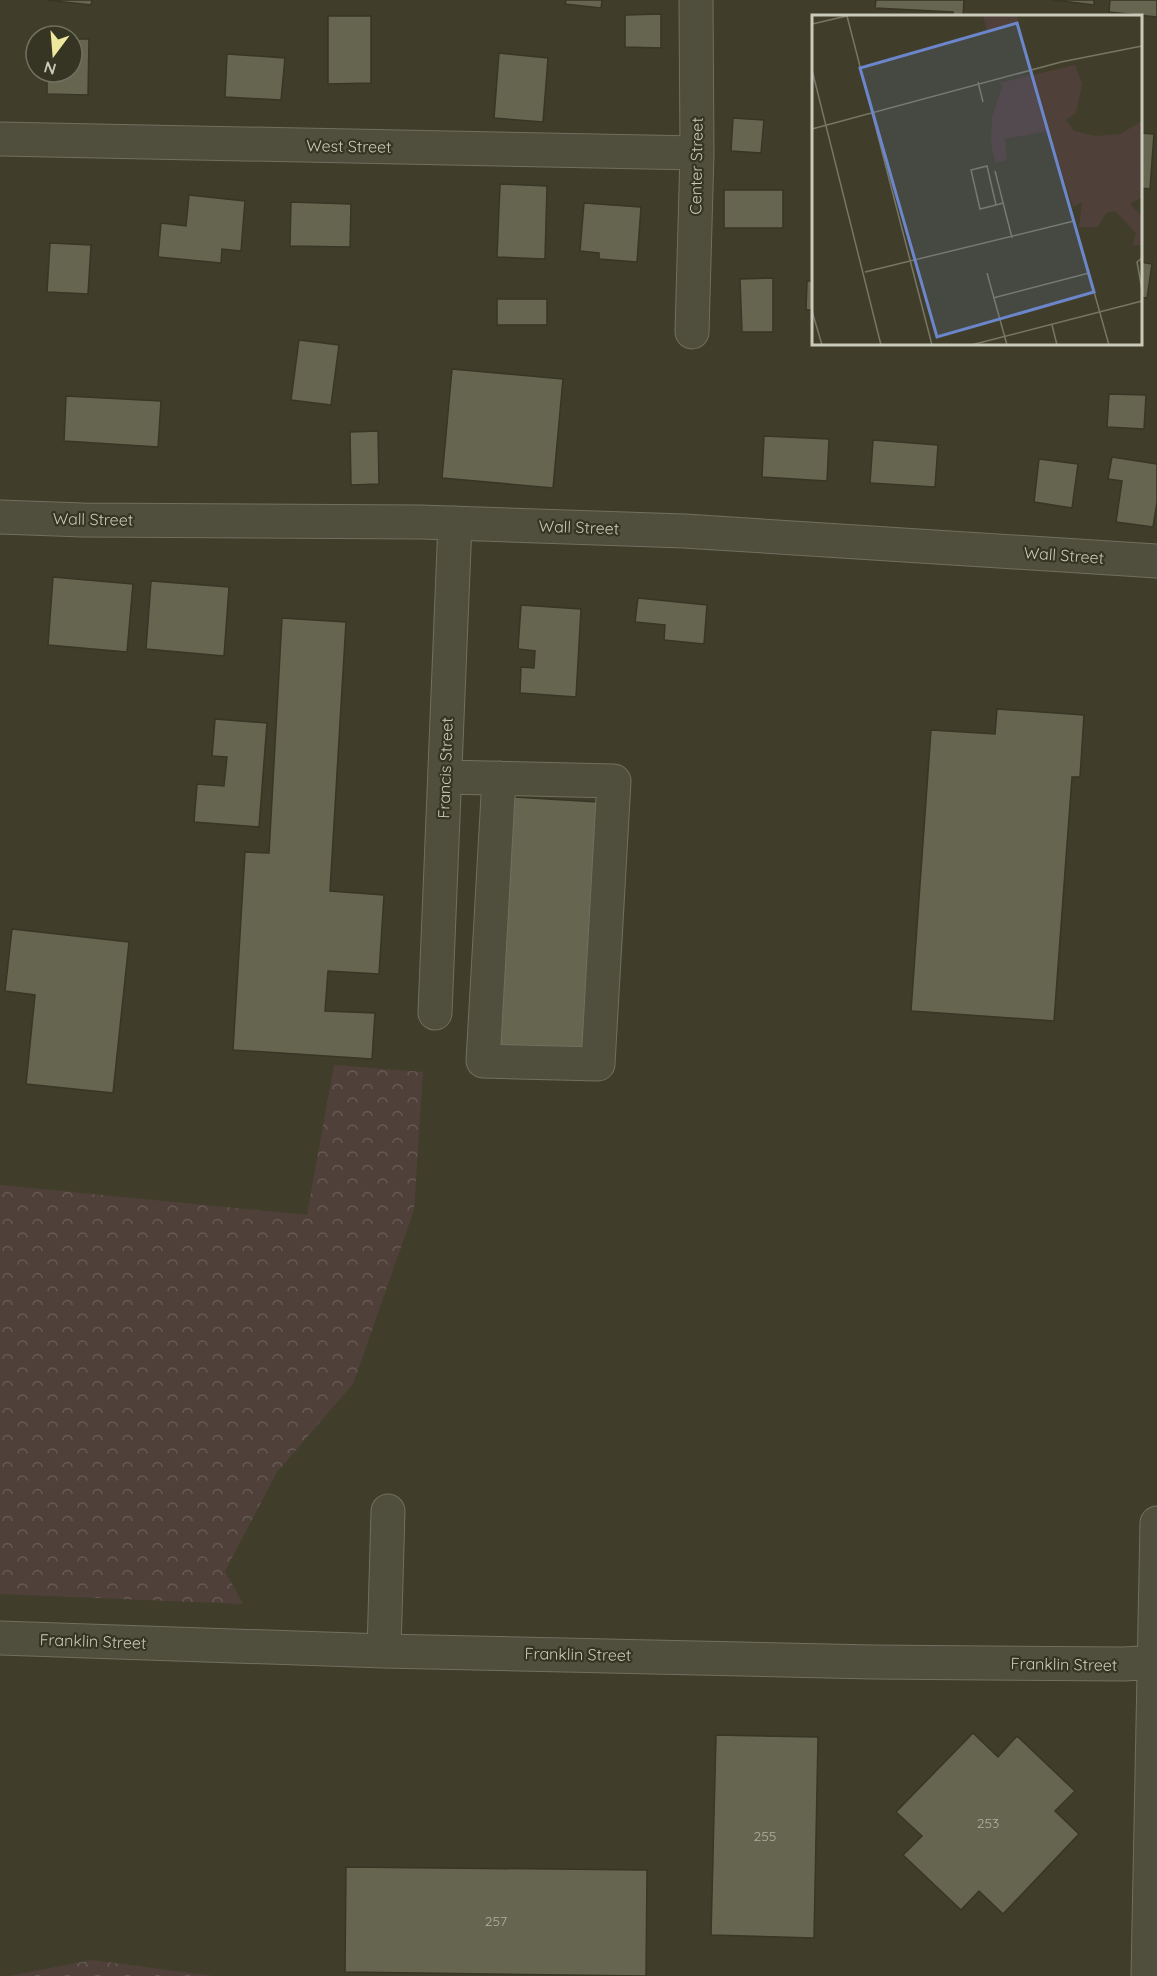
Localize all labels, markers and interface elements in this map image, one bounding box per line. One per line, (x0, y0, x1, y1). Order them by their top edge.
inset map (812, 15, 1142, 345)
north arrow (24, 24, 84, 84)
text: N (41, 57, 58, 80)
street label: Center Street (685, 117, 707, 215)
street label: West Street (306, 135, 392, 157)
street label: Wall Street (53, 508, 133, 530)
street label: Wall Street (538, 516, 620, 538)
street label: Wall Street (1023, 542, 1105, 568)
street label: Francis Street (433, 717, 457, 819)
street label: Franklin Street (39, 1629, 147, 1653)
street label: Franklin Street (524, 1643, 632, 1665)
street label: Franklin Street (1010, 1653, 1118, 1675)
house number: 253 (977, 1814, 999, 1832)
house number: 255 (753, 1827, 777, 1845)
house number: 257 (485, 1912, 507, 1930)

